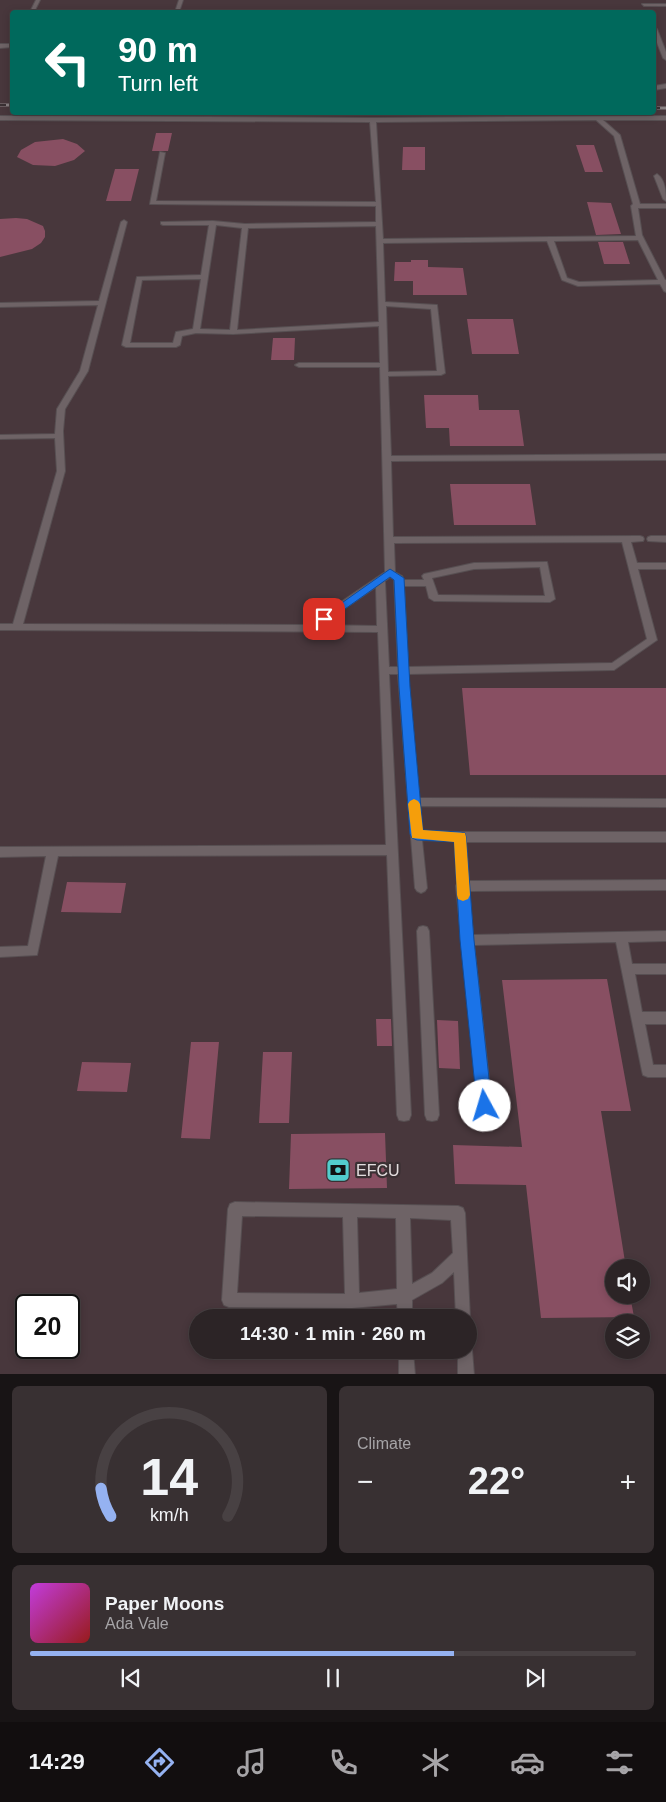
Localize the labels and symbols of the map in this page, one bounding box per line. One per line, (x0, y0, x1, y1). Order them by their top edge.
pin (303, 598, 345, 640)
position arrow (458, 1079, 510, 1131)
bank icon: EFCU (325, 1157, 351, 1183)
place label: EFCU (356, 1162, 400, 1179)
speed limit sign: 20 (15, 1294, 80, 1359)

